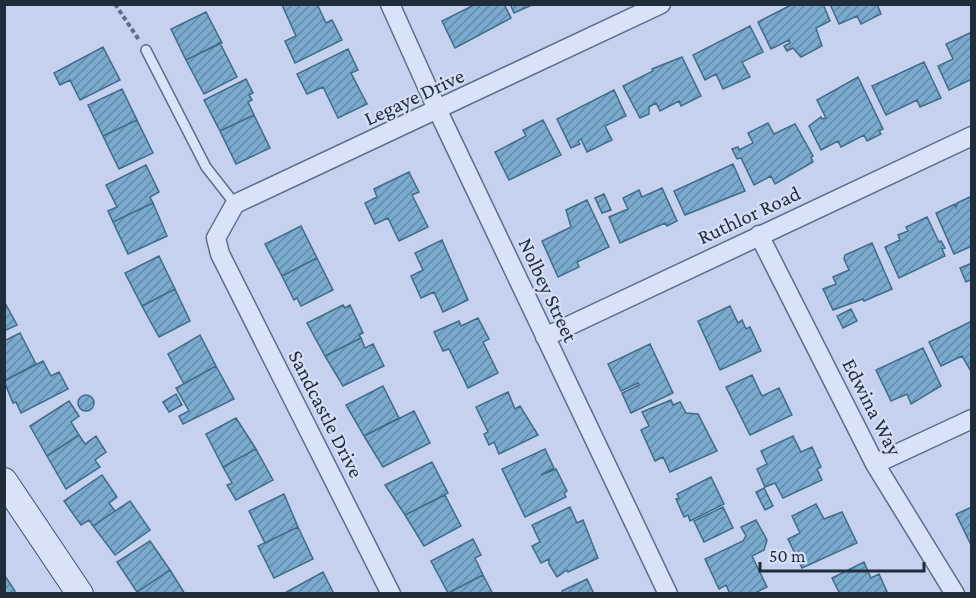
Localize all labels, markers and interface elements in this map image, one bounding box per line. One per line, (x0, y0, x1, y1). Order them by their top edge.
street label: Legaye Drive (360, 63, 468, 131)
street label: Ruthlor Road (694, 181, 804, 249)
street label: Nolbey Street (513, 234, 583, 347)
street label: Sandcastle Drive (284, 346, 368, 482)
street label: Edwina Way (837, 354, 907, 460)
scale bar (760, 535, 924, 573)
text: 50 m (769, 546, 806, 566)

